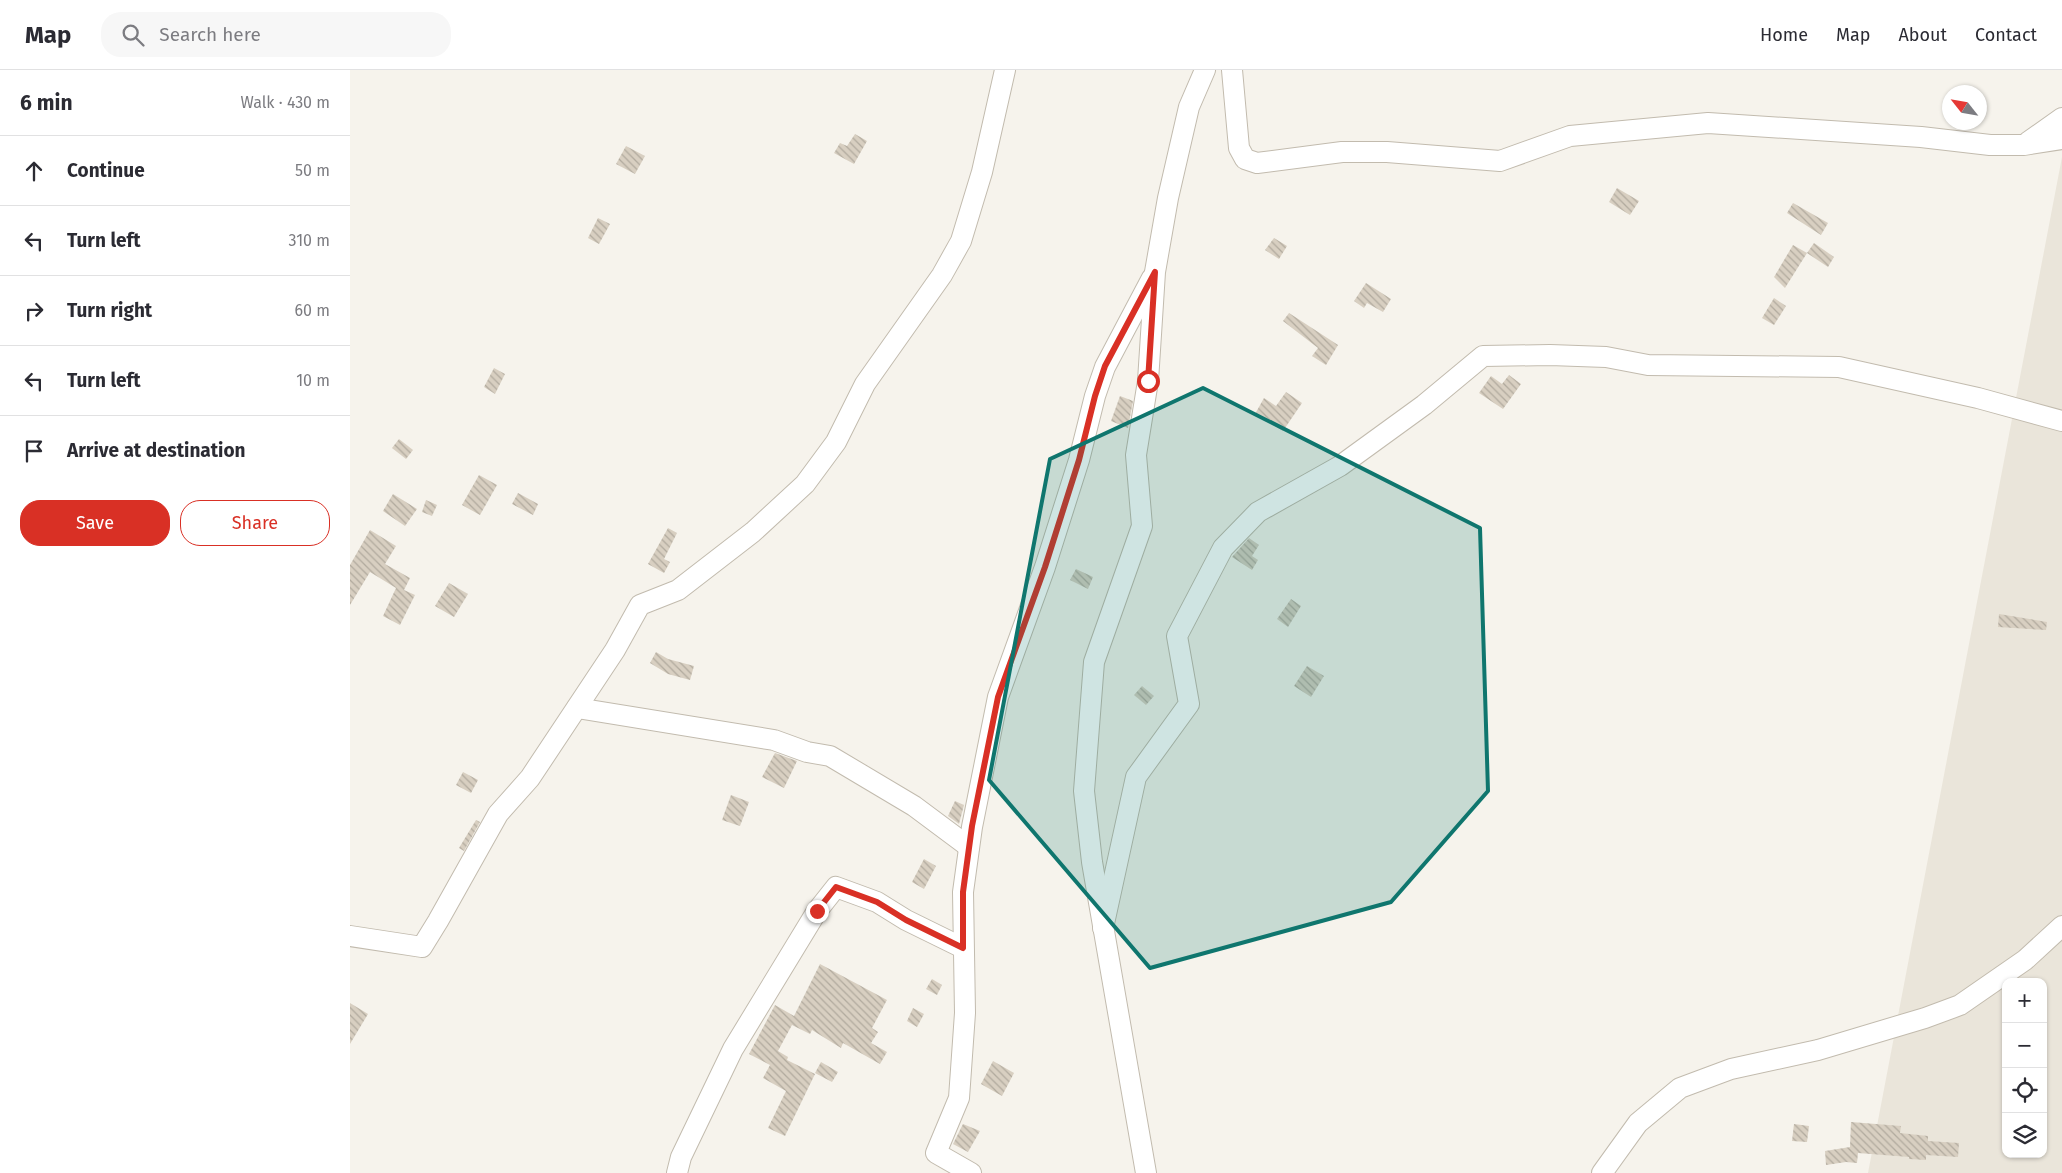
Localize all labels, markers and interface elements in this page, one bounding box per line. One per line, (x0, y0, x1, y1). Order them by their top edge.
search box (101, 12, 451, 57)
text: Map (25, 21, 71, 49)
icon: search (119, 21, 147, 49)
text: Search here (159, 23, 261, 46)
text: Home (1760, 24, 1808, 46)
text: Map (1836, 24, 1870, 46)
text: About (1898, 24, 1947, 46)
text: Contact (1975, 24, 2037, 46)
north arrow (1942, 85, 1987, 130)
text: 6 min (20, 90, 73, 116)
text: Walk · 430 m (240, 93, 330, 112)
icon: ahead (20, 157, 48, 185)
text: Continue (67, 159, 145, 182)
text: 50 m (295, 161, 330, 180)
icon: left (20, 227, 48, 255)
text: Turn left (67, 229, 141, 252)
text: 310 m (289, 231, 330, 250)
icon: right (20, 297, 48, 325)
text: Turn right (67, 299, 152, 322)
text: 60 m (295, 301, 330, 320)
icon: left (20, 367, 48, 395)
text: Turn left (67, 369, 141, 392)
route start (1137, 370, 1160, 393)
text: 10 m (296, 371, 330, 390)
icon: arrive (20, 437, 48, 465)
text: Arrive at destination (67, 439, 246, 462)
button: Save (20, 500, 170, 546)
button: Share (180, 500, 330, 546)
route end (806, 900, 829, 923)
map controls (2002, 978, 2047, 1158)
button: + (2002, 978, 2047, 1023)
button: − (2002, 1023, 2047, 1068)
button: locate (2002, 1068, 2047, 1113)
button: layers (2002, 1113, 2047, 1158)

